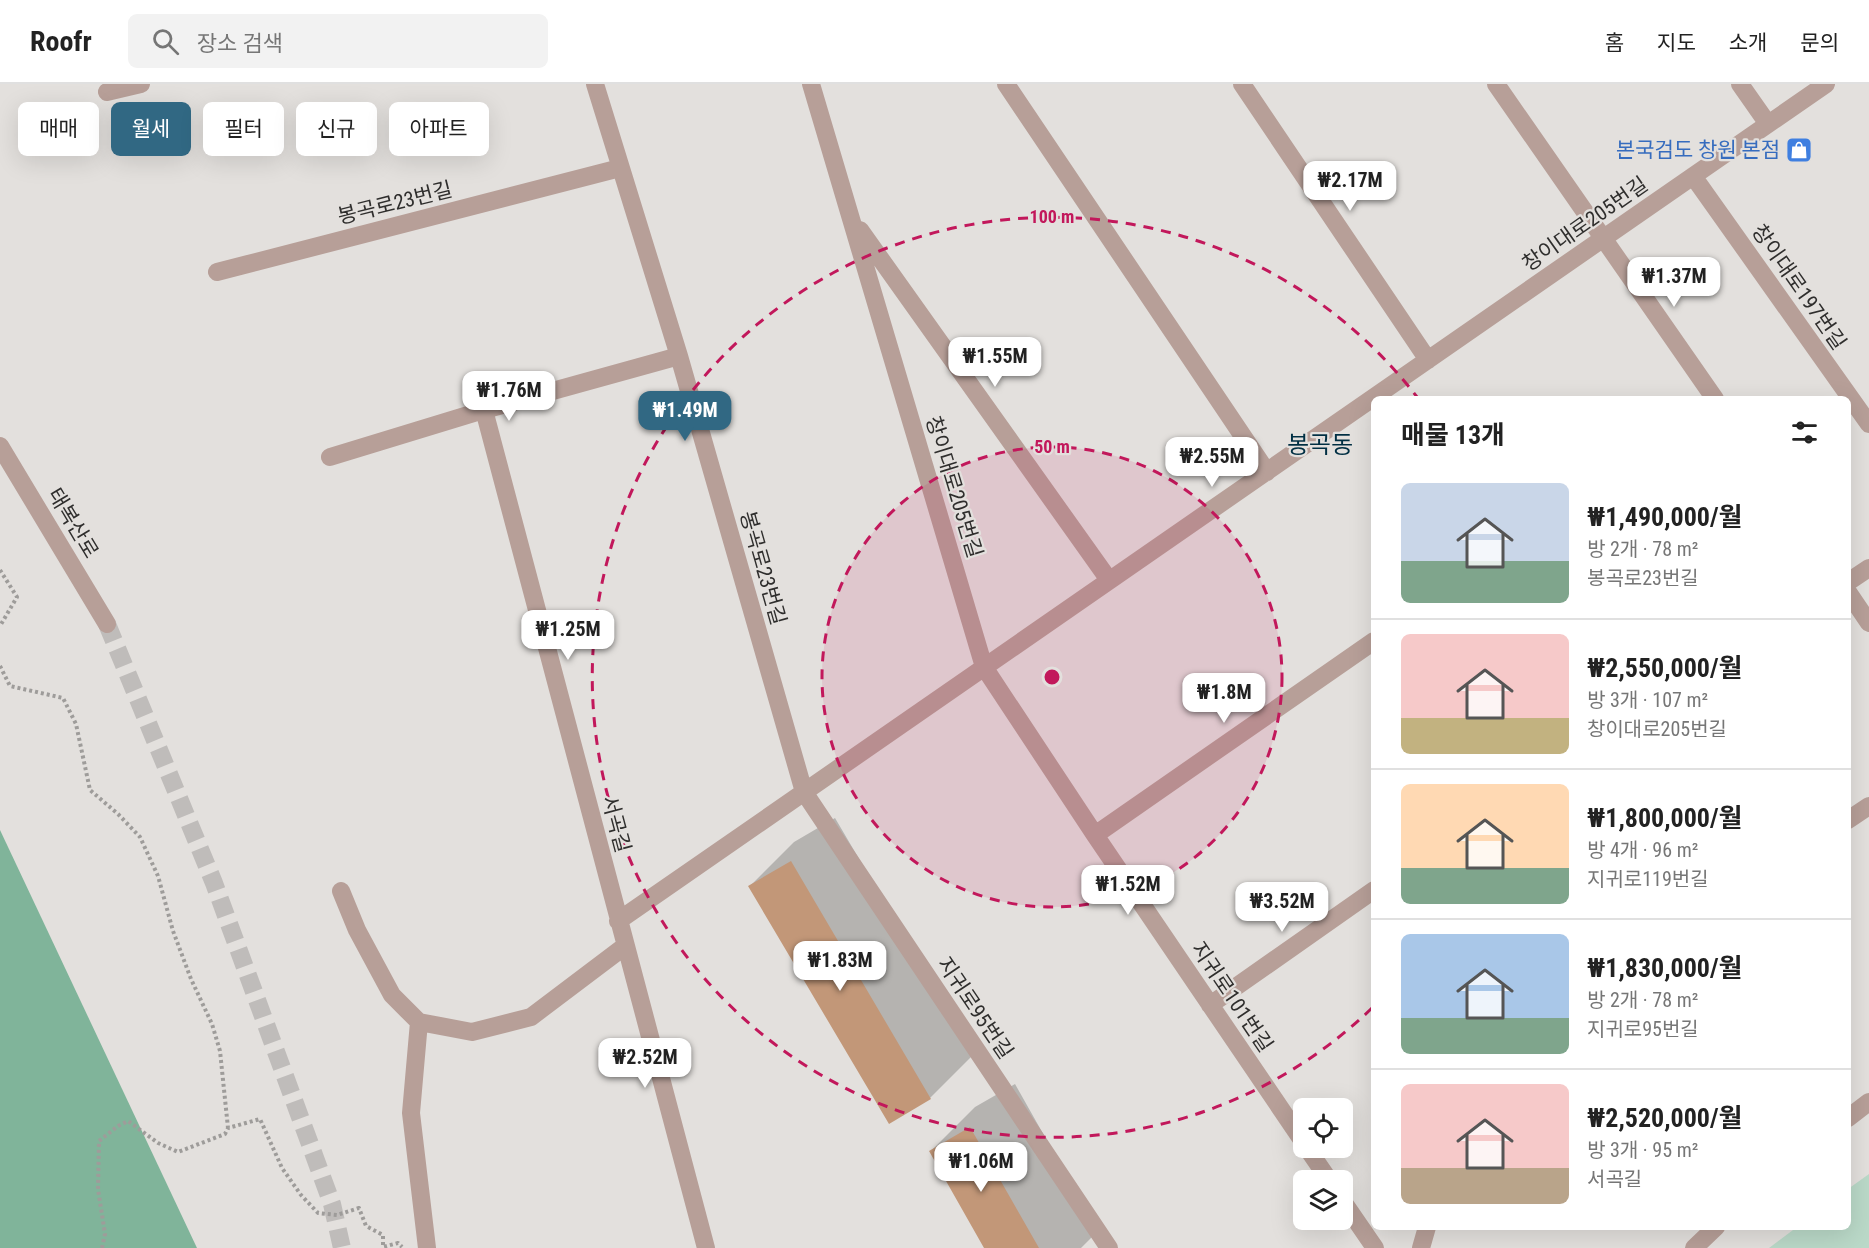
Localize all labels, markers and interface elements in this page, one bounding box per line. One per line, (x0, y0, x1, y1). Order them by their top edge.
search box (128, 14, 548, 68)
text: Roofr (30, 25, 92, 58)
icon: search (149, 25, 182, 58)
text: 장소 검색 (197, 31, 283, 56)
text: 홈 (1605, 31, 1624, 55)
text: 지도 (1657, 31, 1696, 55)
text: 소개 (1729, 31, 1767, 55)
text: 문의 (1800, 31, 1839, 55)
chip: 매매 (18, 102, 99, 156)
chip: 월세 (111, 102, 191, 156)
chip: 필터 (203, 102, 284, 156)
chip: 신규 (296, 102, 377, 156)
chip: 아파트 (389, 102, 489, 156)
shop icon: 본국검도 창원 본점 (1784, 135, 1814, 165)
place label: 본국검도 창원 본점 (1616, 138, 1780, 162)
pin: ₩2.17M (1301, 161, 1399, 212)
text: ₩2.17M (1317, 168, 1383, 192)
street label: 창이대로205번길 (1518, 172, 1652, 276)
street label: 봉곡로23번길 (335, 177, 455, 229)
text: 100 m (1030, 206, 1074, 227)
street label: 창이대로197번길 (1747, 220, 1851, 354)
pin: ₩1.37M (1625, 257, 1723, 308)
text: ₩1.37M (1641, 264, 1707, 288)
pin: ₩1.55M (946, 337, 1044, 388)
text: ₩1.55M (962, 344, 1028, 368)
pin: ₩1.76M (460, 371, 558, 422)
text: ₩1.76M (476, 378, 542, 402)
pin: ₩1.49M (636, 391, 734, 442)
text: ₩1.49M (652, 398, 718, 422)
street label: 창이대로205번길 (921, 413, 987, 561)
icon: filters (1788, 416, 1821, 449)
text: 매물 13개 (1401, 420, 1505, 450)
district label: 봉곡동 (1287, 431, 1353, 459)
text: 50 m (1034, 436, 1070, 457)
pin: ₩2.55M (1163, 437, 1261, 488)
text: ₩2.55M (1179, 444, 1245, 468)
street label: 태복산로 (43, 484, 103, 562)
text: ₩1,490,000/월 (1587, 502, 1743, 532)
icon: home (1449, 507, 1521, 579)
street label: 봉곡로23번길 (735, 508, 791, 628)
text: 방 2개 · 78 m² (1587, 537, 1698, 561)
text: 봉곡로23번길 (1587, 566, 1699, 590)
pin: ₩1.25M (519, 610, 617, 661)
text: ₩1.25M (535, 617, 601, 641)
text: ₩2,550,000/월 (1587, 653, 1743, 683)
icon: home (1449, 658, 1521, 730)
centre of rings (1042, 667, 1062, 687)
pin: ₩1.8M (1182, 673, 1266, 724)
text: ₩1.8M (1196, 680, 1252, 704)
text: 방 3개 · 107 m² (1587, 688, 1708, 712)
text: 창이대로205번길 (1587, 717, 1727, 741)
street label: 서곡길 (597, 793, 635, 855)
text: ₩1,800,000/월 (1587, 803, 1743, 833)
icon: home (1449, 808, 1521, 880)
text: 방 4개 · 96 m² (1587, 838, 1698, 862)
pin: ₩1.52M (1079, 865, 1177, 916)
text: 지귀로119번길 (1587, 867, 1709, 891)
text: ₩1.52M (1095, 872, 1161, 896)
pin: ₩3.52M (1233, 882, 1331, 933)
text: ₩3.52M (1249, 889, 1315, 913)
street label: 지귀로101번길 (1186, 937, 1278, 1057)
pin: ₩1.83M (791, 941, 889, 992)
text: ₩1.83M (807, 948, 873, 972)
street label: 지귀로95번길 (932, 953, 1018, 1063)
text: ₩1,830,000/월 (1587, 953, 1743, 983)
icon: home (1449, 958, 1521, 1030)
text: 방 2개 · 78 m² (1587, 988, 1698, 1012)
text: 지귀로95번길 (1587, 1017, 1699, 1041)
pin: ₩2.52M (596, 1038, 694, 1089)
text: ₩2.52M (612, 1045, 678, 1069)
map controls (1293, 1098, 1353, 1230)
button: locate (1293, 1098, 1353, 1158)
text: ₩2,520,000/월 (1587, 1103, 1743, 1133)
icon: home (1449, 1108, 1521, 1180)
text: 방 3개 · 95 m² (1587, 1138, 1698, 1162)
pin: ₩1.06M (932, 1142, 1030, 1193)
text: ₩1.06M (948, 1149, 1014, 1173)
text: 서곡길 (1587, 1167, 1642, 1191)
button: layers (1293, 1170, 1353, 1230)

